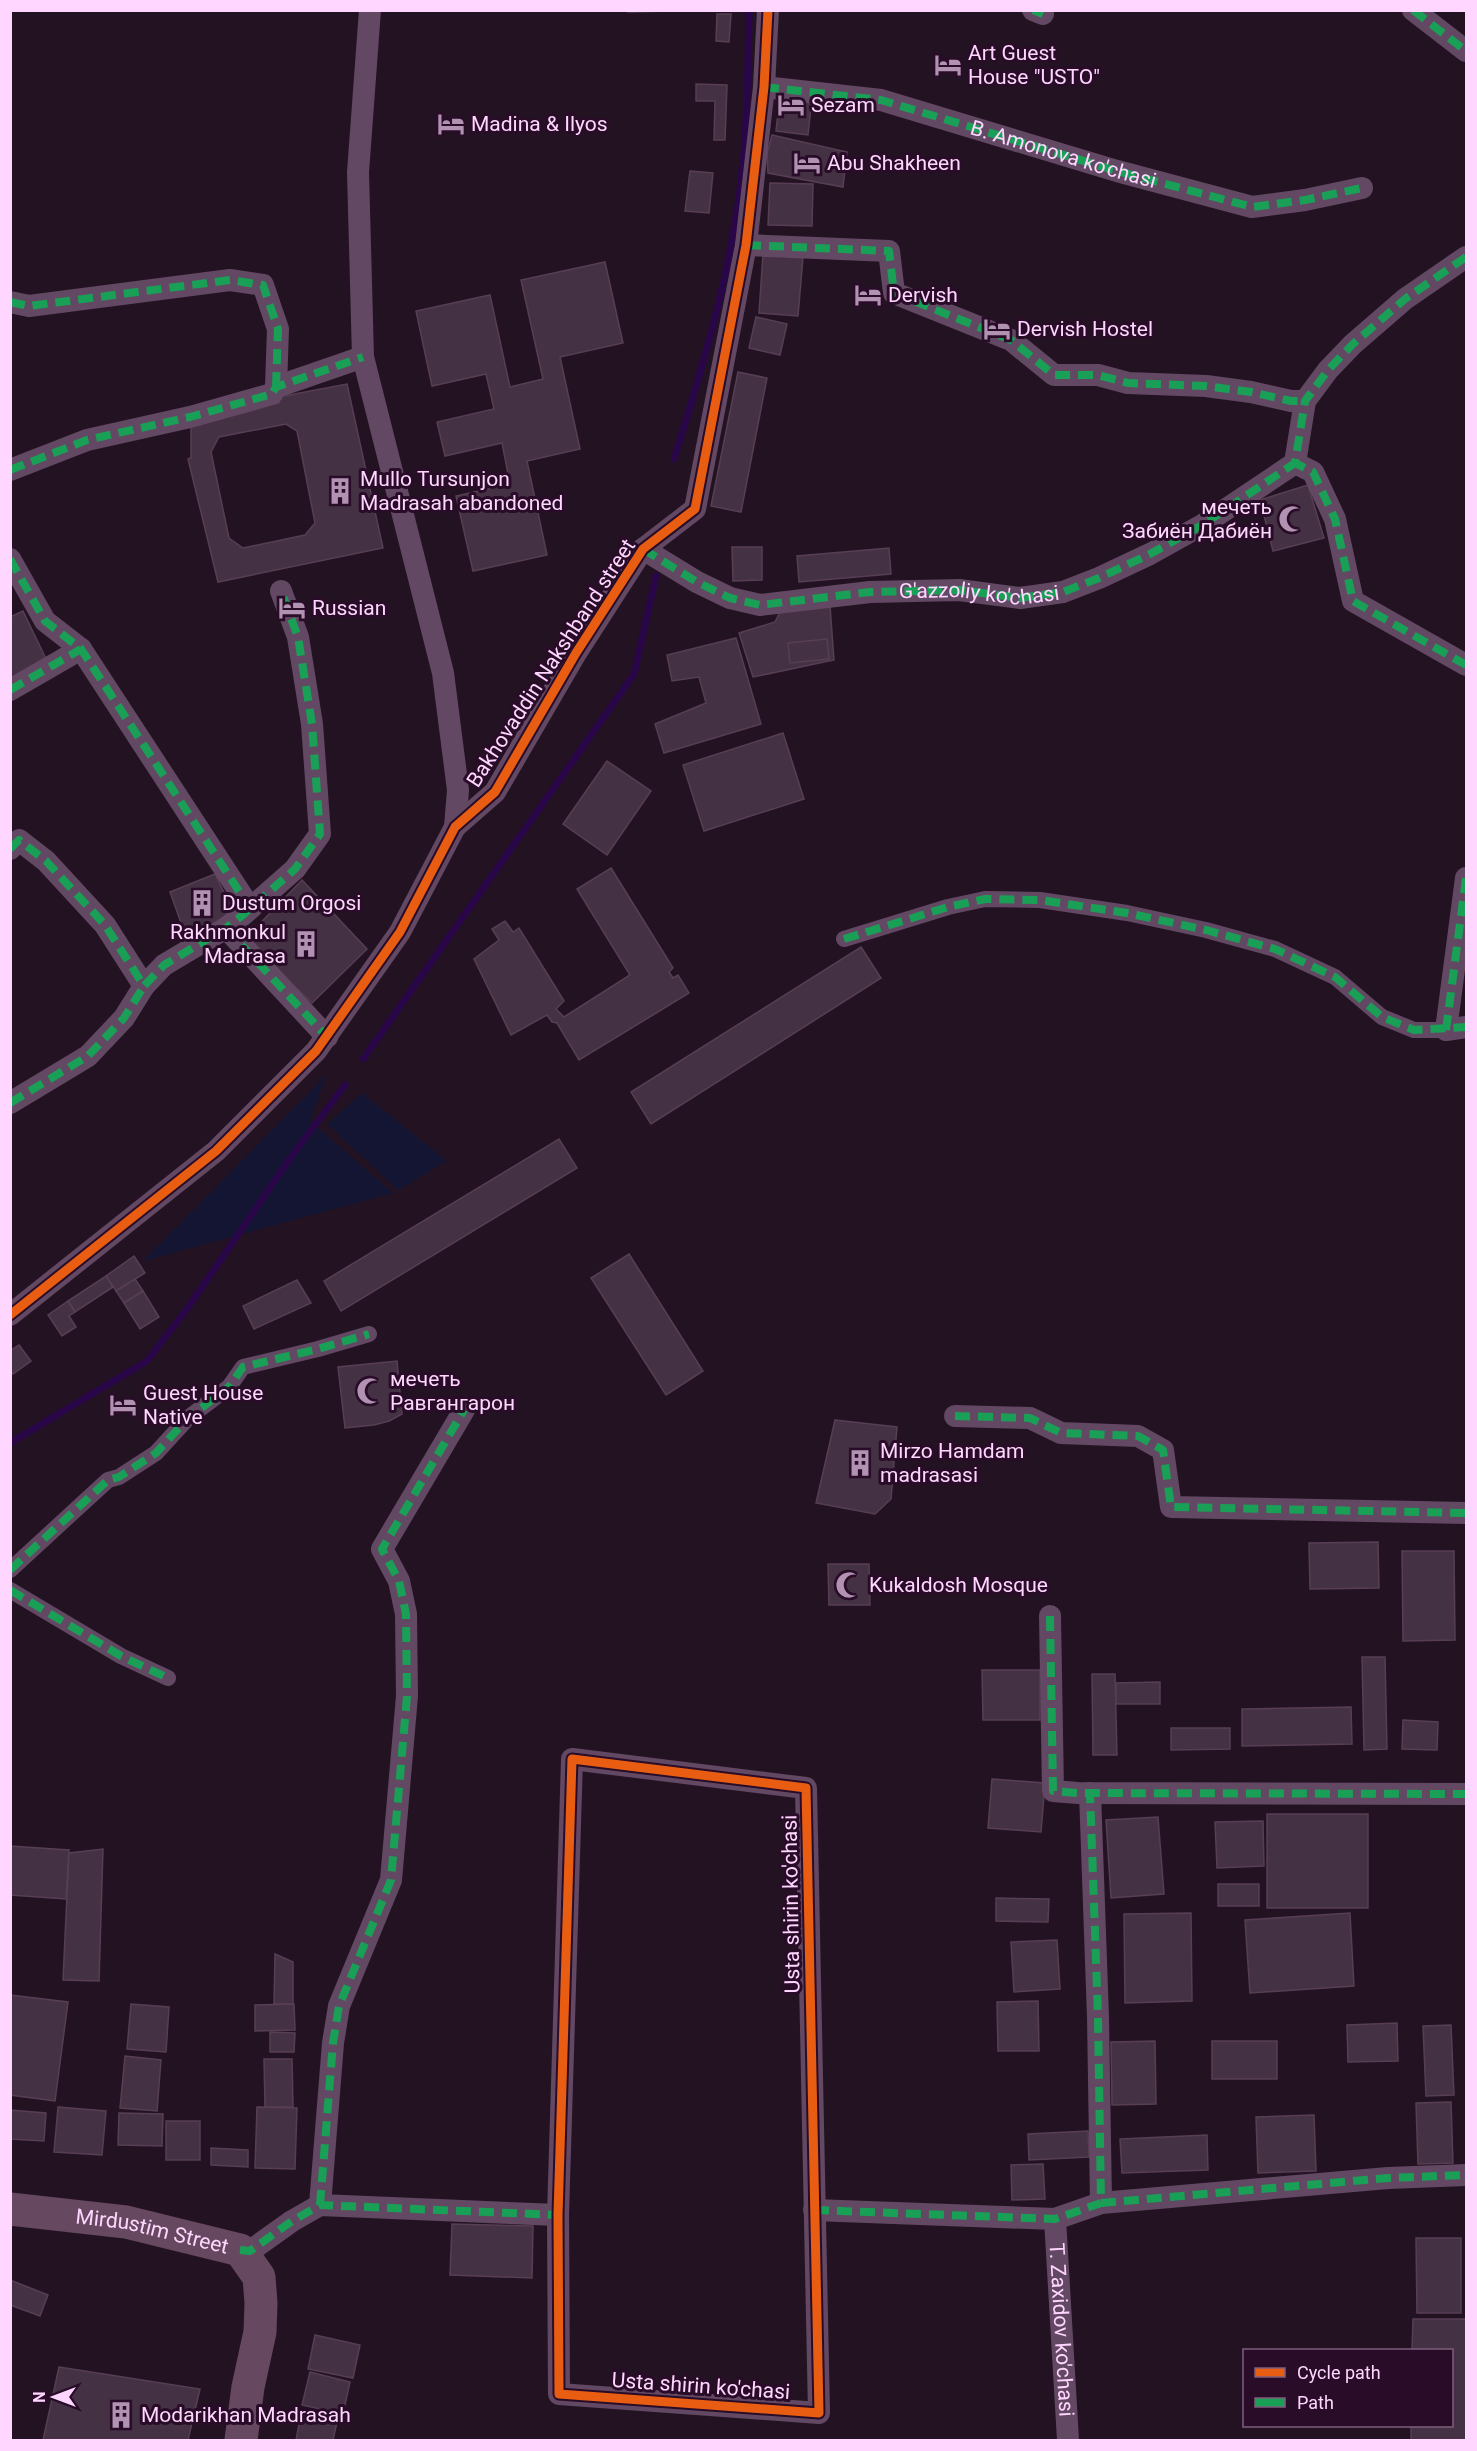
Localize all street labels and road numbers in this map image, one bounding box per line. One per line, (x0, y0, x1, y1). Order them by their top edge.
street label: B. Amonova ko'chasi (968, 116, 1159, 193)
street label: Bakhovaddin Nakshband street (462, 534, 640, 791)
street label: G'azzoliy ko'chasi (899, 578, 1061, 610)
street label: Usta shirin ko'chasi (777, 1814, 805, 1994)
street label: Mirdustim Street (74, 2204, 231, 2259)
street label: T. Zaxidov ko'chasi (1044, 2242, 1079, 2417)
street label: Usta shirin ko'chasi (611, 2368, 791, 2404)

